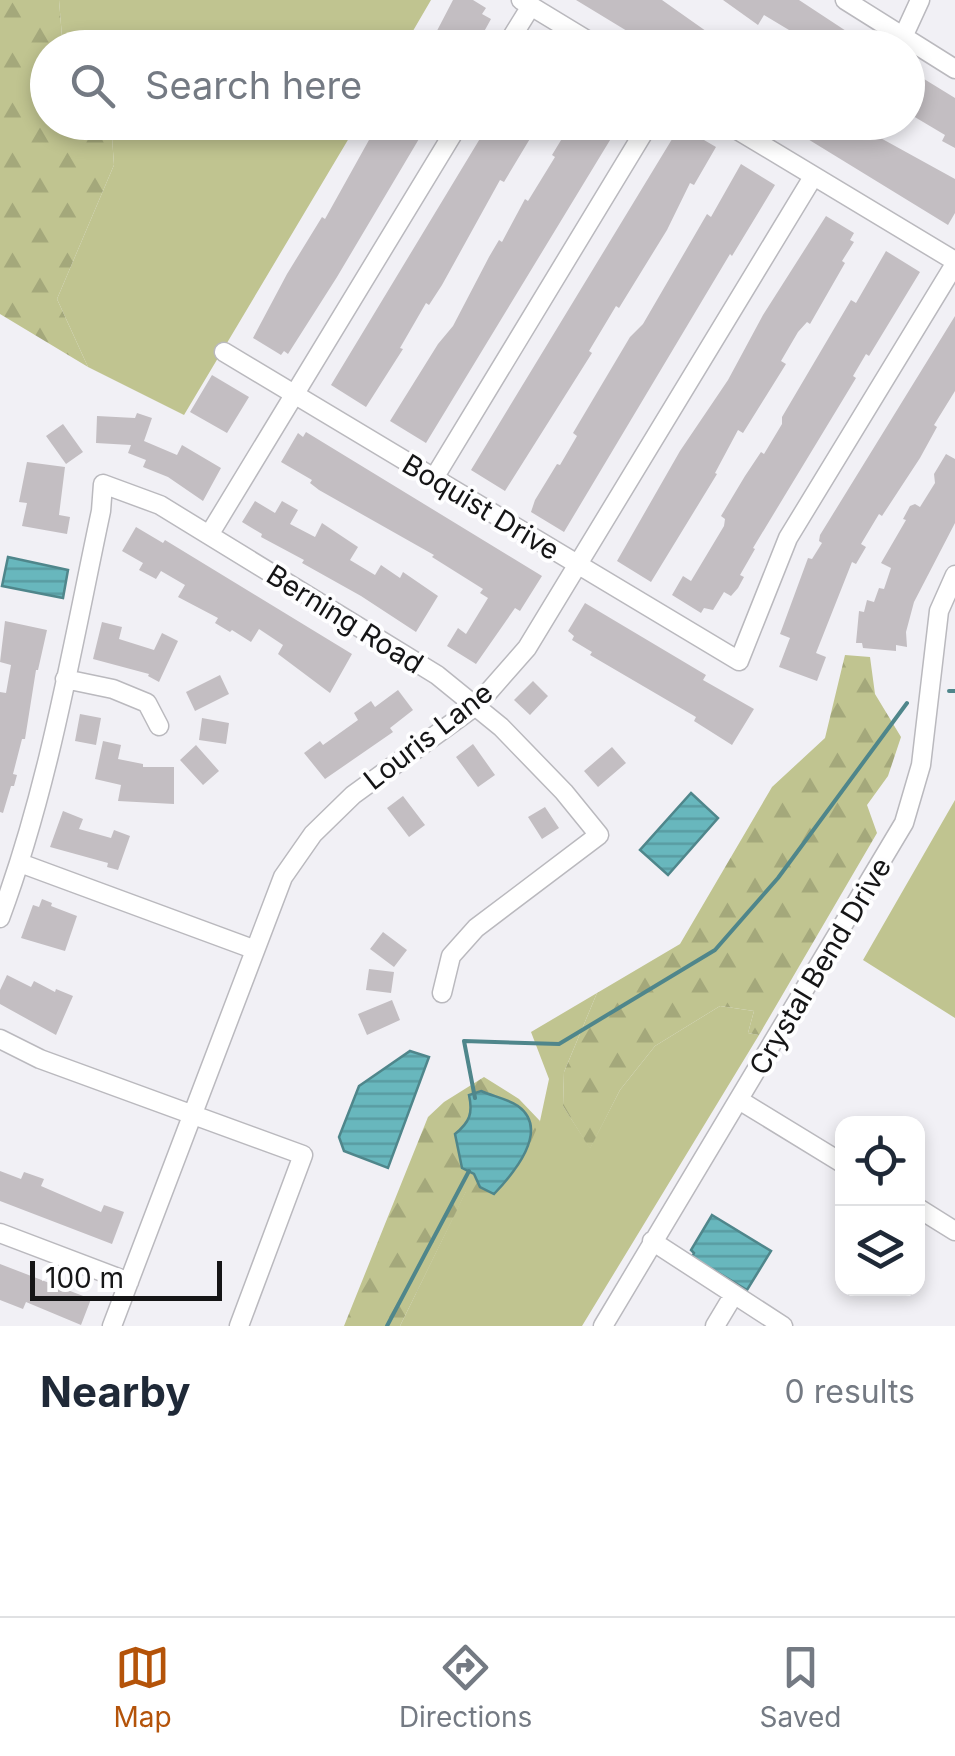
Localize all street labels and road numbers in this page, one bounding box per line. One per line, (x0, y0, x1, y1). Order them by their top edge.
street label: Boquist Drive (396, 447, 566, 567)
street label: Berning Road (260, 557, 430, 681)
street label: Louris Lane (357, 675, 499, 797)
street label: Crystal Bend Drive (742, 851, 898, 1081)

